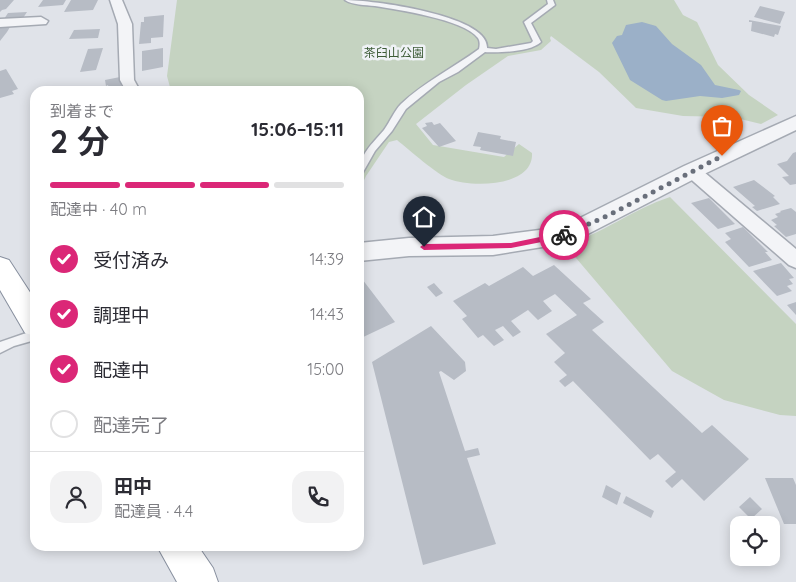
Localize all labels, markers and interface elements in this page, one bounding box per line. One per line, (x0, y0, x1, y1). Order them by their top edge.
park label: 茶臼山公園 (364, 45, 424, 60)
text: 到着まで (50, 101, 114, 121)
pin (701, 105, 743, 156)
icon: bag (708, 112, 736, 140)
text: 15:06–15:11 (251, 117, 344, 141)
text: 2 分 (50, 121, 109, 161)
pin (403, 196, 445, 247)
text: 配達中 · 40 m (50, 199, 147, 219)
icon: home (410, 203, 438, 231)
courier (539, 210, 589, 260)
icon: bike (550, 221, 578, 249)
icon: check (50, 245, 78, 273)
text: 受付済み (93, 248, 169, 272)
text: 14:39 (310, 249, 344, 269)
icon: check (50, 300, 78, 328)
text: 調理中 (93, 303, 150, 327)
text: 14:43 (310, 304, 344, 324)
icon: check (50, 355, 78, 383)
text: 配達中 (93, 358, 150, 382)
text: 15:00 (307, 359, 344, 379)
text: 配達完了 (93, 413, 169, 437)
button: person (50, 471, 102, 523)
button: phone (292, 471, 344, 523)
text: 田中 (114, 474, 152, 498)
text: 配達員 · 4.4 (114, 501, 193, 521)
map controls (730, 516, 780, 566)
button: locate (730, 516, 780, 566)

